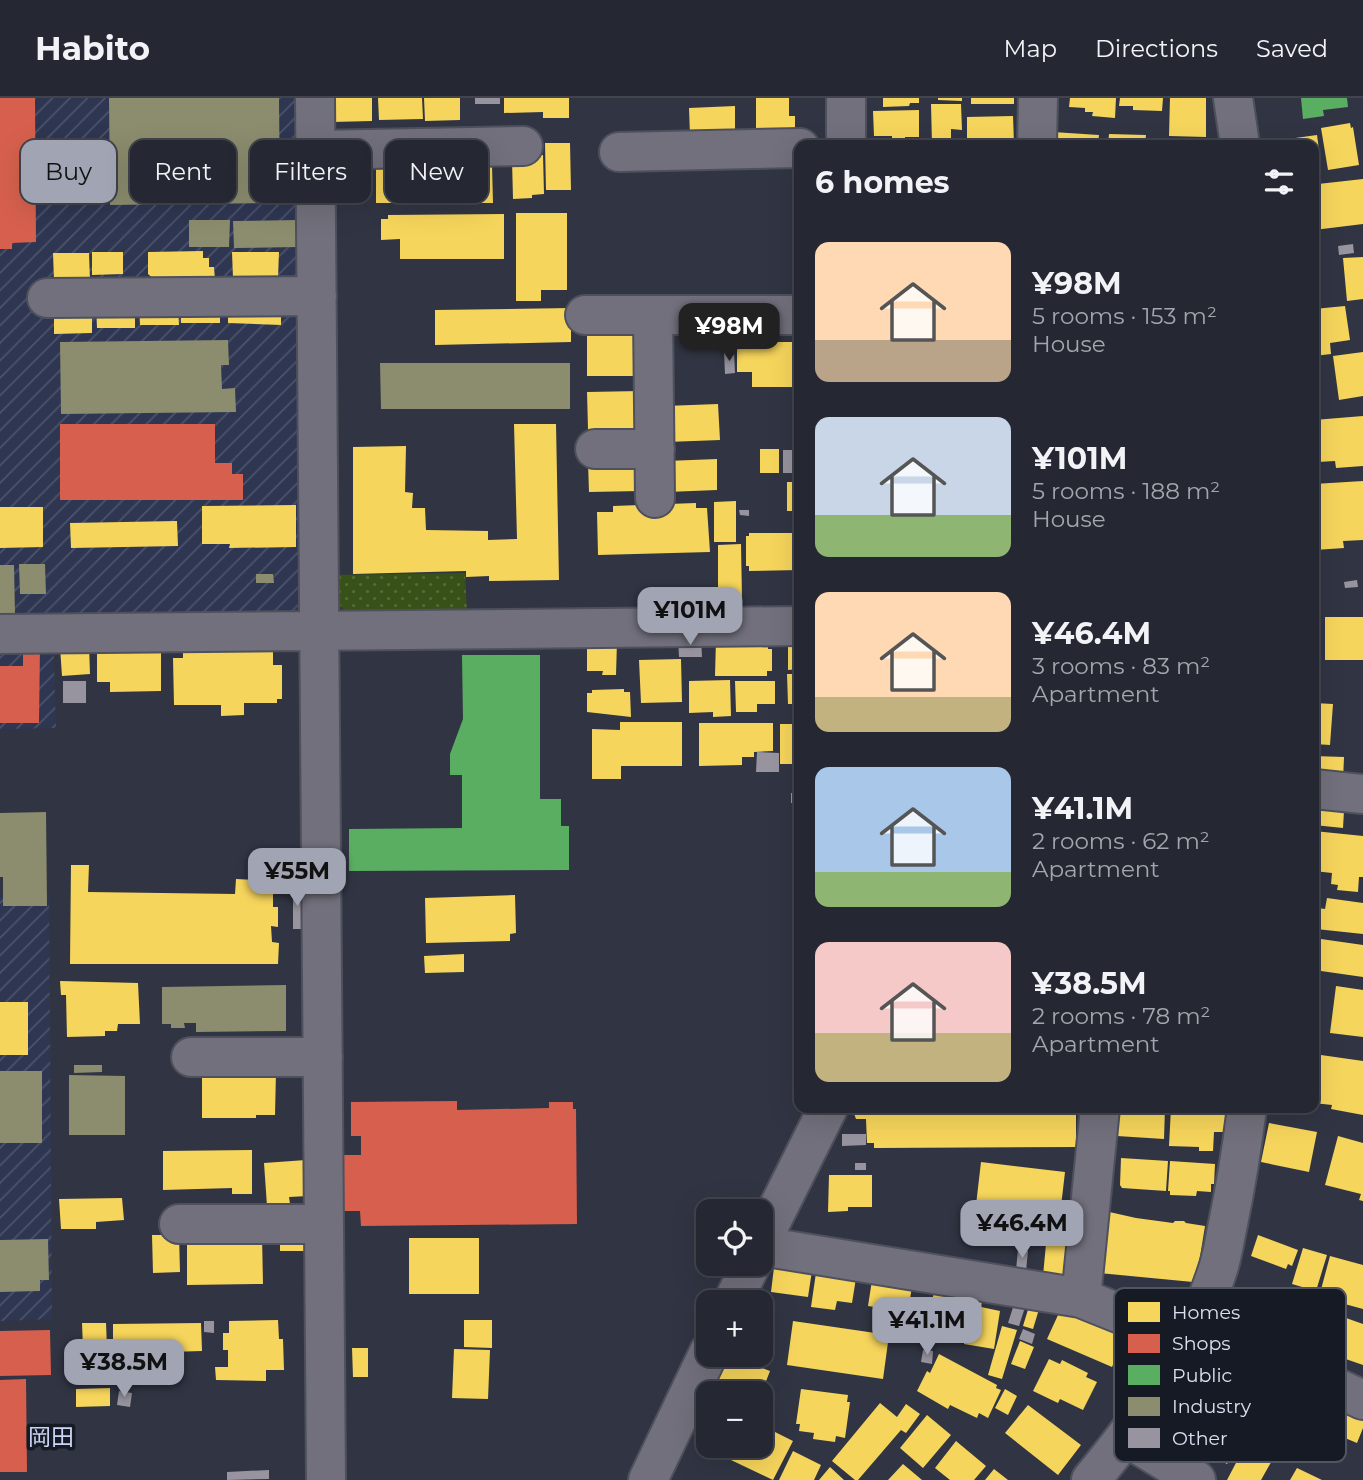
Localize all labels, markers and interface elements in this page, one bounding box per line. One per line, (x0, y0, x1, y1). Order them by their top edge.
text: Habito (35, 28, 150, 68)
text: Map (1004, 34, 1057, 63)
text: Directions (1095, 34, 1218, 63)
text: Saved (1256, 34, 1328, 63)
chip: Buy (21, 140, 116, 203)
chip: Rent (130, 140, 236, 203)
chip: Filters (250, 140, 371, 203)
chip: New (385, 140, 488, 203)
icon: filters (1260, 163, 1298, 201)
text: 6 homes (815, 164, 950, 201)
text: ¥98M (1032, 265, 1122, 302)
icon: home (871, 270, 955, 354)
text: 5 rooms · 153 m² (1032, 302, 1217, 330)
pin: ¥98M (688, 303, 770, 363)
text: ¥98M (695, 312, 763, 340)
text: House (1032, 330, 1106, 358)
text: ¥101M (1032, 440, 1127, 477)
icon: home (871, 445, 955, 529)
text: 5 rooms · 188 m² (1032, 477, 1220, 505)
text: House (1032, 505, 1106, 533)
pin: ¥101M (641, 588, 739, 647)
text: ¥101M (653, 596, 727, 624)
text: ¥46.4M (1032, 615, 1151, 652)
icon: home (871, 620, 955, 704)
text: 3 rooms · 83 m² (1032, 652, 1210, 680)
text: Apartment (1032, 680, 1160, 708)
text: ¥41.1M (1032, 790, 1133, 827)
icon: home (871, 795, 955, 879)
text: 2 rooms · 62 m² (1032, 827, 1210, 855)
pin: ¥55M (256, 848, 338, 908)
text: Apartment (1032, 855, 1160, 883)
text: ¥55M (264, 857, 330, 885)
text: ¥38.5M (1032, 965, 1147, 1002)
icon: home (871, 970, 955, 1054)
text: 2 rooms · 78 m² (1032, 1002, 1210, 1030)
text: Apartment (1032, 1030, 1160, 1058)
map controls (696, 1199, 773, 1458)
button: locate (696, 1199, 773, 1276)
pin: ¥46.4M (965, 1200, 1079, 1260)
text: ¥46.4M (976, 1209, 1068, 1237)
legend (1114, 1288, 1346, 1462)
button: + (696, 1290, 773, 1367)
pin: ¥41.1M (870, 1298, 984, 1357)
text: Homes (1172, 1301, 1240, 1324)
text: ¥41.1M (888, 1306, 966, 1334)
text: Shops (1172, 1332, 1231, 1355)
pin: ¥38.5M (67, 1340, 181, 1399)
text: ¥38.5M (80, 1348, 168, 1376)
text: Public (1172, 1364, 1232, 1387)
button: − (696, 1381, 773, 1458)
text: Industry (1172, 1395, 1252, 1418)
district label: 岡田 (28, 1423, 74, 1451)
text: Other (1172, 1427, 1228, 1450)

